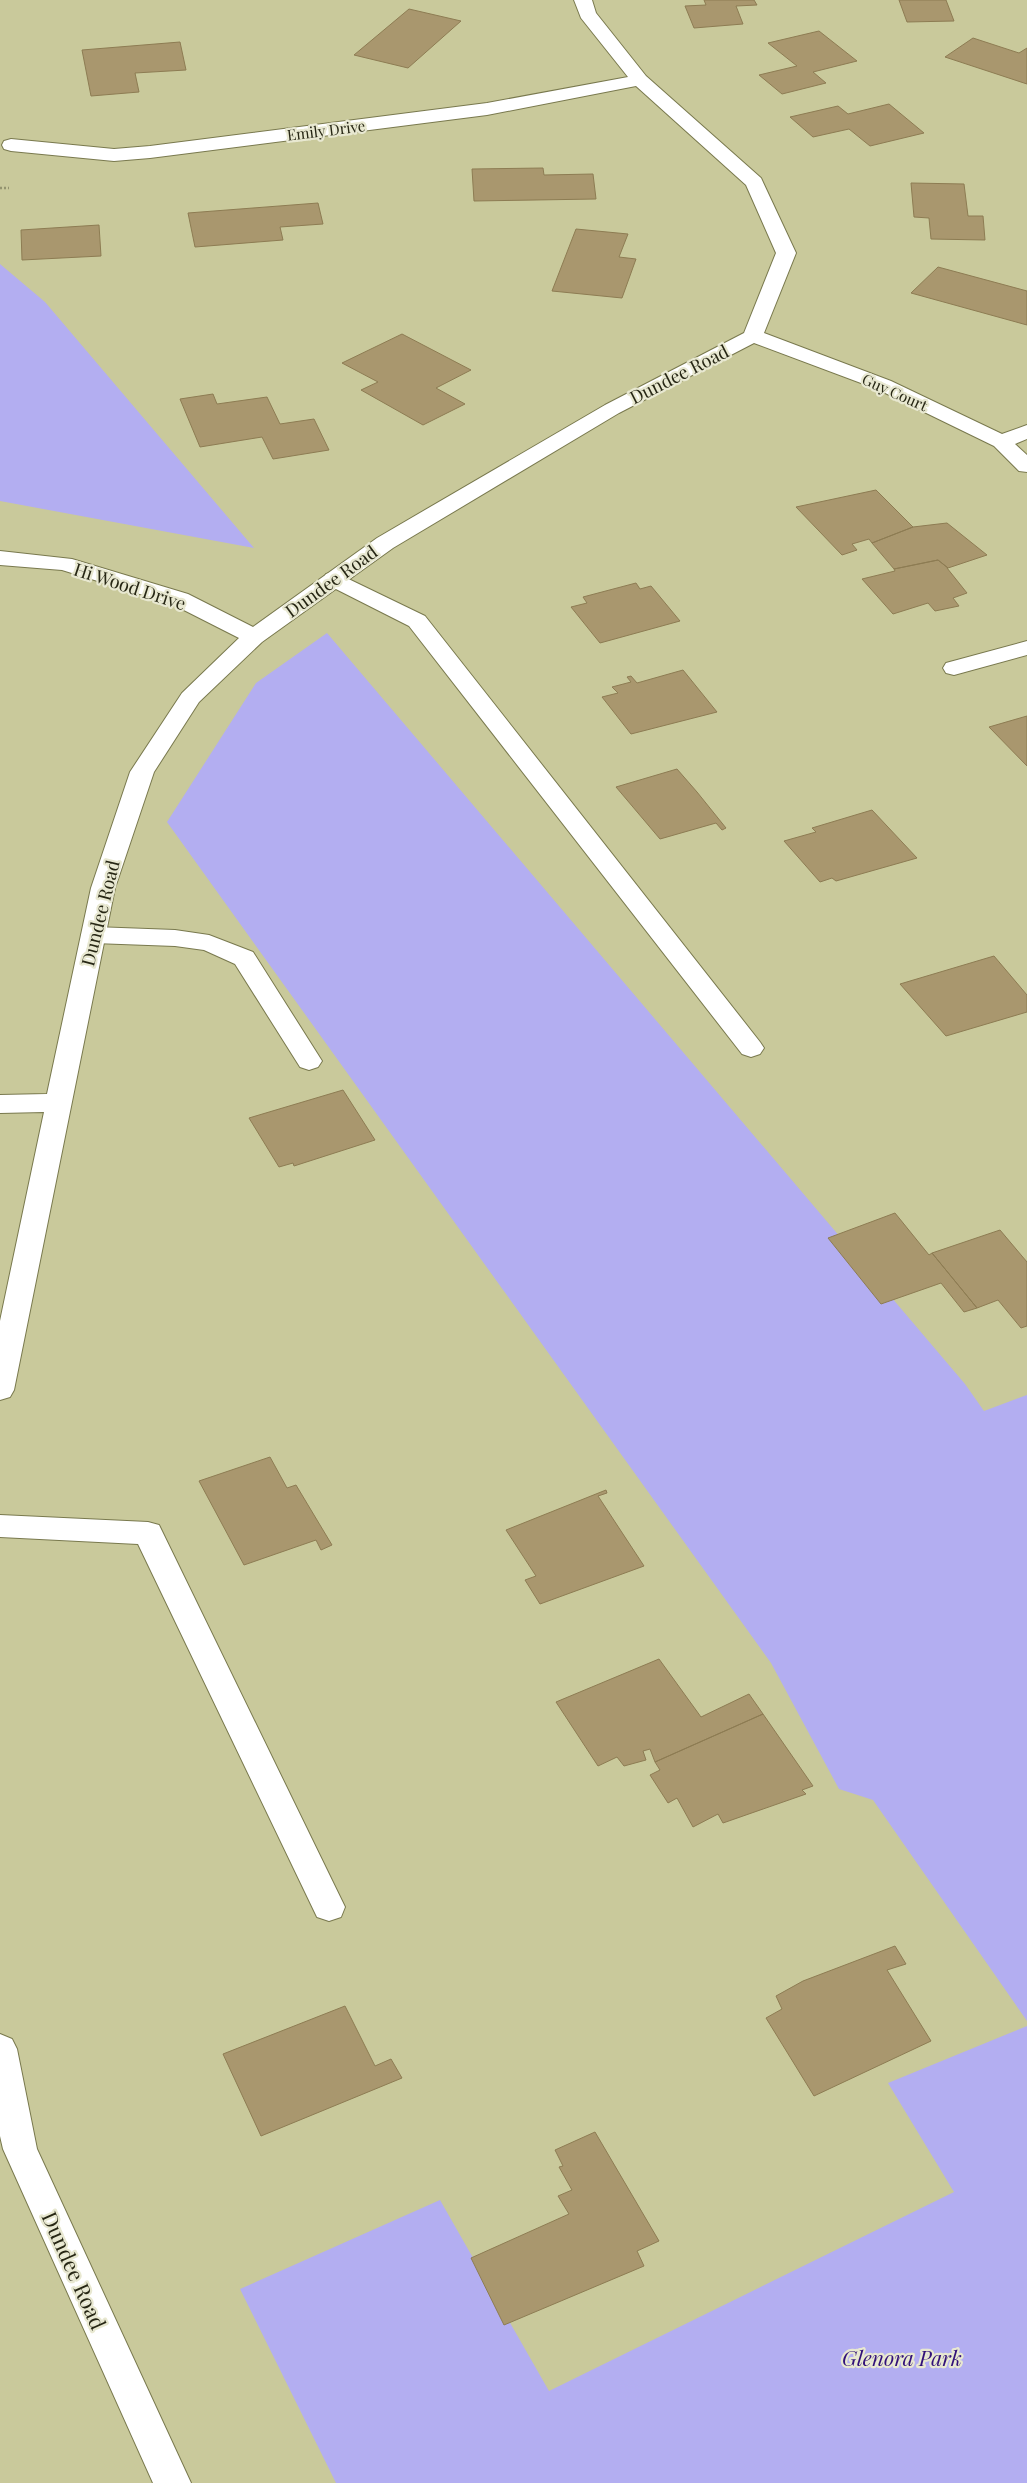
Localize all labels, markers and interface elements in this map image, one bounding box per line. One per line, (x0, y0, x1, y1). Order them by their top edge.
street label: Emily Drive (286, 115, 366, 145)
street label: Dundee Road (625, 338, 733, 409)
street label: Guy Court (859, 369, 931, 416)
street label: Dundee Road (280, 539, 382, 623)
street label: Hi Wood Drive (71, 557, 189, 615)
street label: Dundee Road (75, 857, 125, 968)
street label: Dundee Road (37, 2207, 113, 2333)
park label: Glenora Park (842, 2343, 962, 2371)

